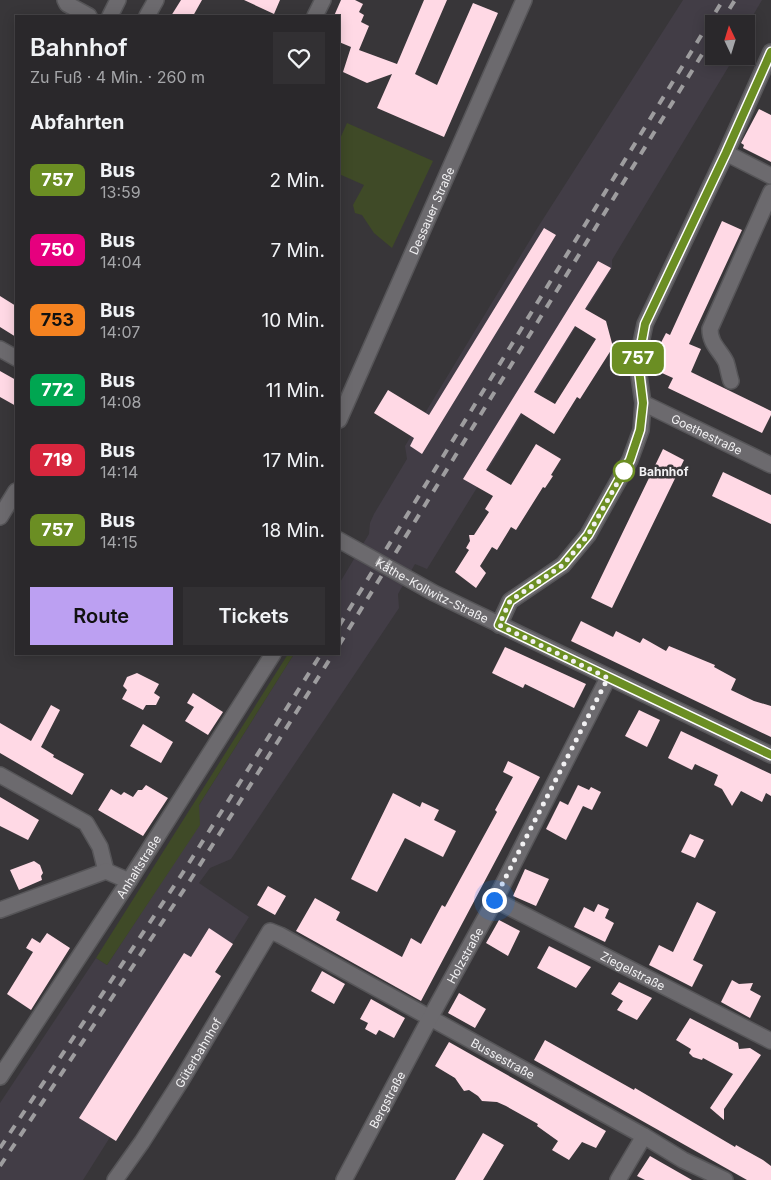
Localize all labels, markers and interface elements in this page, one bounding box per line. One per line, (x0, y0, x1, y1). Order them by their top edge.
north arrow (705, 15, 755, 65)
map controls (705, 15, 755, 65)
button: heart (273, 32, 325, 84)
text: Bahnhof (30, 33, 128, 62)
text: Zu Fuß · 4 Min. · 260 m (30, 67, 205, 87)
text: Abfahrten (30, 111, 124, 134)
text: Bus (100, 159, 135, 182)
street label: Dessauer Straße (405, 164, 457, 257)
text: 757 (41, 169, 74, 190)
text: 2 Min. (270, 169, 325, 192)
text: 13:59 (100, 182, 141, 202)
text: Bus (100, 229, 135, 252)
text: 750 (41, 239, 74, 260)
text: 7 Min. (270, 239, 325, 262)
text: 14:04 (100, 252, 142, 272)
text: Bus (100, 299, 135, 322)
text: 753 (41, 309, 74, 330)
text: 10 Min. (261, 309, 325, 332)
text: 14:07 (100, 322, 140, 342)
line badge: 757 (609, 342, 667, 374)
text: 757 (622, 347, 654, 368)
text: Bus (100, 369, 135, 392)
text: 772 (41, 379, 74, 400)
text: 11 Min. (266, 379, 325, 402)
text: 14:08 (100, 392, 141, 412)
street label: Goethestraße (669, 410, 745, 458)
text: Bus (100, 439, 135, 462)
text: 719 (43, 449, 72, 470)
text: 17 Min. (263, 449, 325, 472)
marker: Bahnhof (613, 460, 635, 482)
text: 14:14 (100, 462, 138, 482)
place label: Bahnhof (639, 464, 689, 479)
text: Bus (100, 509, 135, 532)
text: 757 (41, 519, 74, 540)
text: 18 Min. (262, 519, 325, 542)
text: 14:15 (100, 532, 138, 552)
street label: Käthe-Kollwitz-Straße (373, 555, 491, 626)
button: Route (30, 587, 173, 645)
button: Tickets (183, 587, 325, 645)
street label: Anhaltstraße (112, 832, 164, 901)
your location (482, 888, 507, 913)
street label: Holzstraße (443, 925, 486, 986)
street label: Ziegelstraße (598, 948, 668, 993)
street label: Güterbahnhof (171, 1014, 225, 1090)
street label: Bussestraße (469, 1035, 538, 1082)
street label: Bergstraße (365, 1068, 408, 1131)

